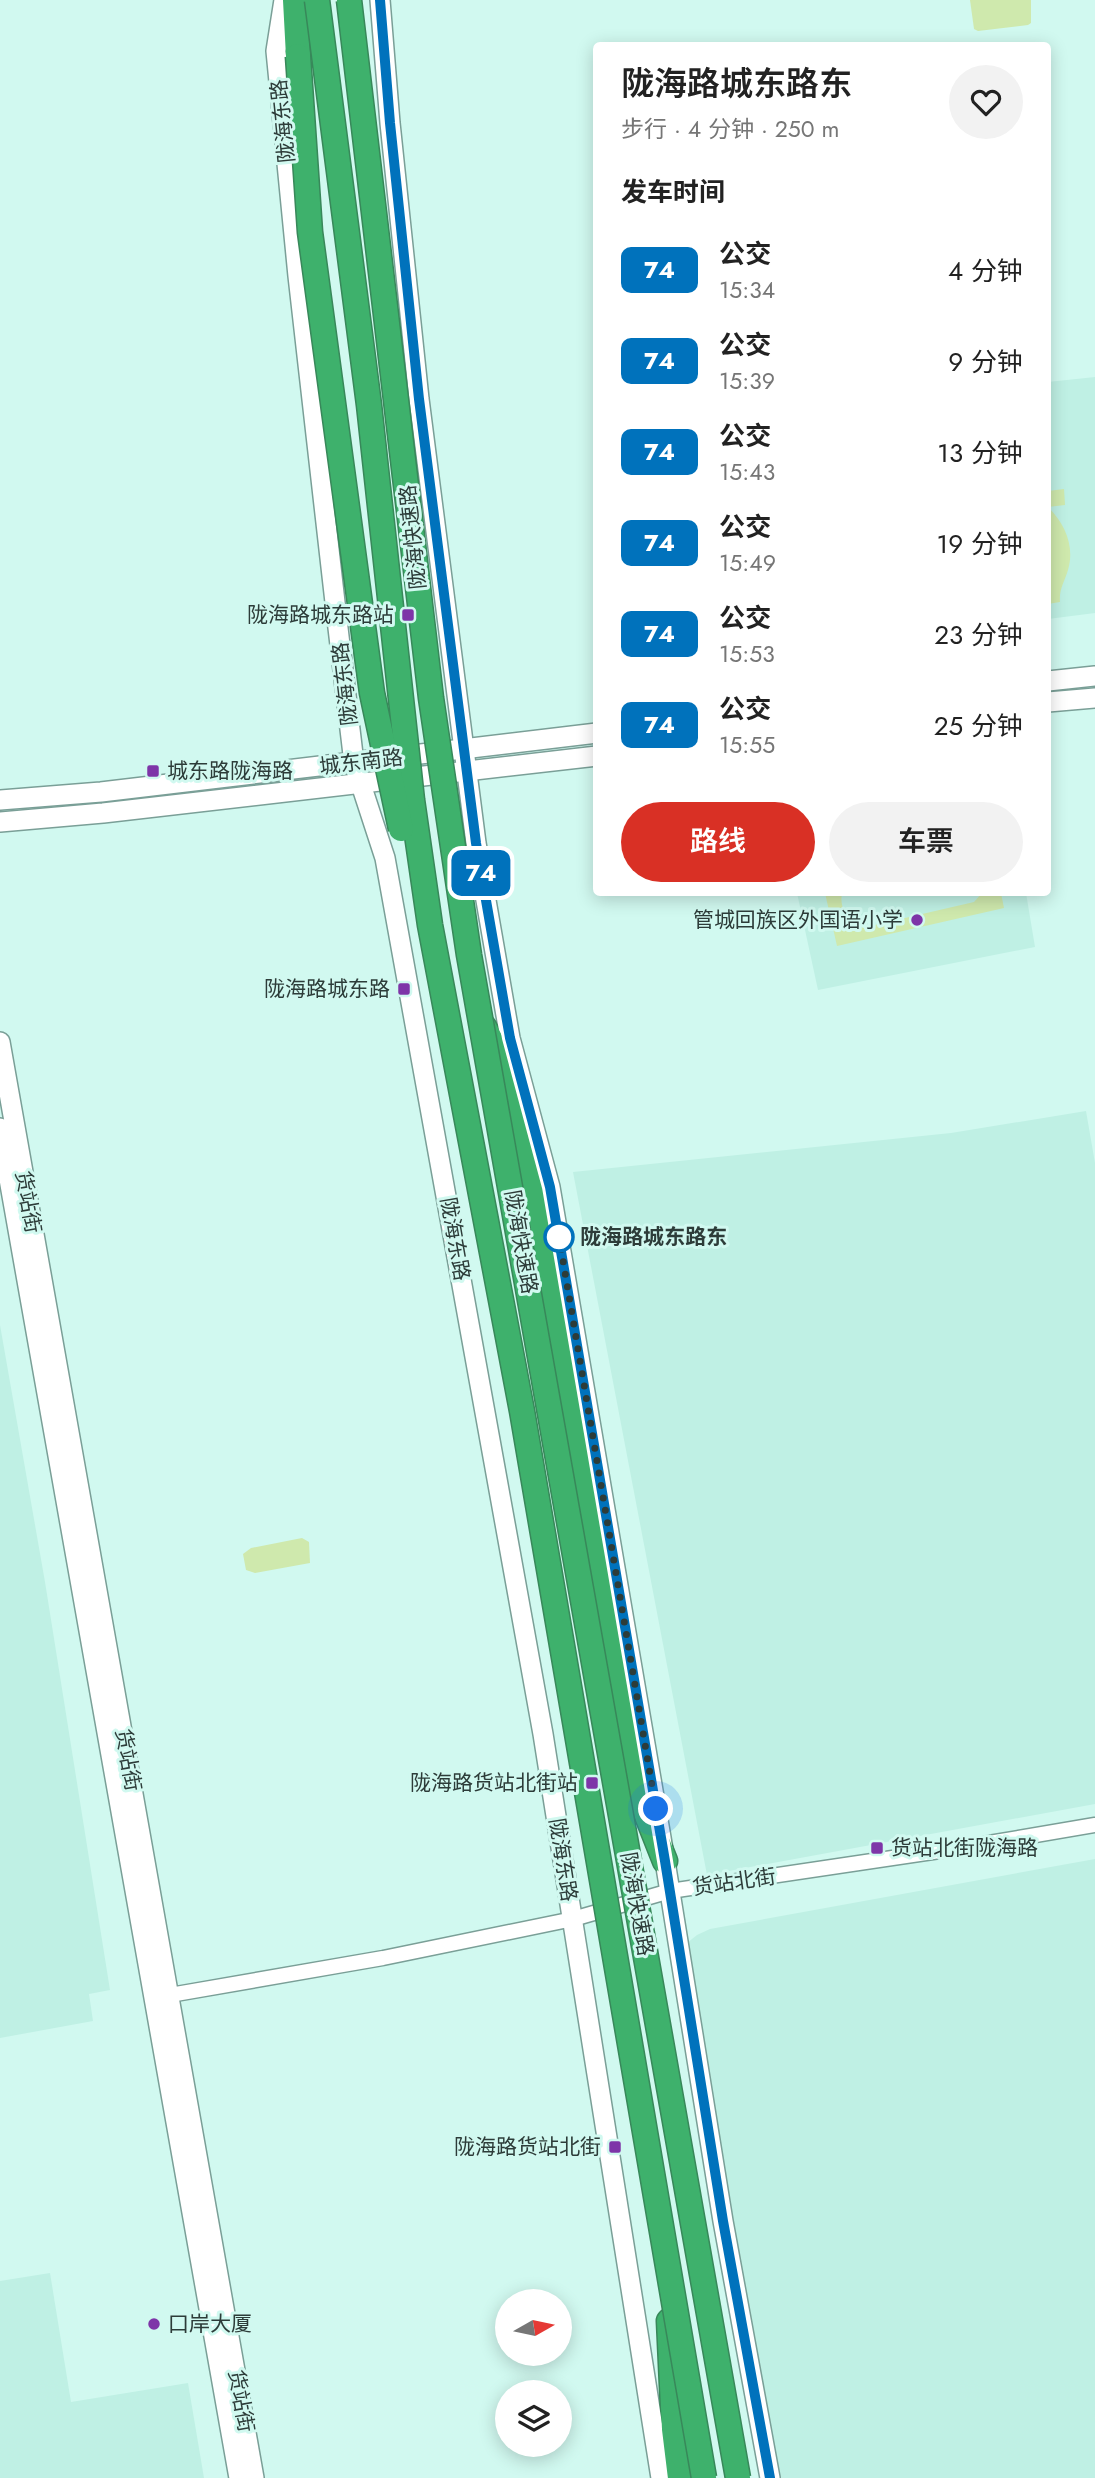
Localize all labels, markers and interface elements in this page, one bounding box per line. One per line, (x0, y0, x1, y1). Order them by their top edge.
text: 陇海路城东路东 (621, 60, 852, 107)
button: heart (949, 65, 1023, 139)
street label: 陇海东路 (264, 78, 302, 164)
text: 步行 · 4 分钟 · 250 m (621, 112, 839, 146)
text: 发车时间 (621, 173, 725, 211)
text: 公交 (719, 235, 771, 273)
text: 74 (644, 252, 675, 287)
text: 4 分钟 (948, 252, 1023, 290)
text: 15:34 (719, 273, 775, 307)
text: 公交 (719, 326, 771, 364)
text: 74 (644, 343, 675, 378)
text: 9 分钟 (948, 343, 1023, 381)
text: 15:39 (719, 364, 775, 398)
text: 公交 (719, 417, 771, 455)
text: 74 (644, 434, 675, 469)
text: 13 分钟 (937, 434, 1023, 472)
text: 15:43 (719, 455, 775, 489)
street label: 陇海快速路 (393, 483, 433, 591)
text: 公交 (719, 508, 771, 546)
text: 74 (644, 525, 675, 560)
text: 19 分钟 (937, 525, 1023, 563)
text: 15:49 (719, 546, 776, 580)
text: 公交 (719, 599, 771, 637)
place label: 陇海路城东路站 (247, 600, 394, 630)
marker: 陇海路城东路站 (400, 607, 416, 623)
text: 74 (644, 616, 675, 651)
text: 23 分钟 (934, 616, 1023, 654)
text: 15:53 (719, 637, 775, 671)
street label: 陇海东路 (325, 640, 365, 728)
text: 公交 (719, 690, 771, 728)
text: 74 (644, 707, 675, 742)
text: 25 分钟 (934, 707, 1023, 745)
text: 15:55 (719, 728, 775, 762)
street label: 城东南路 (317, 742, 405, 782)
place label: 城东路陇海路 (167, 756, 293, 786)
marker: 城东路陇海路 (145, 763, 161, 779)
button: 路线 (621, 802, 815, 882)
button: 车票 (829, 802, 1023, 882)
line badge: 74 (449, 850, 512, 896)
text: 74 (465, 855, 497, 890)
place label: 管城回族区外国语小学 (693, 905, 903, 935)
marker: 管城回族区外国语小学 (909, 912, 925, 928)
place label: 陇海路城东路 (264, 974, 390, 1004)
marker: 陇海路城东路 (396, 981, 412, 997)
street label: 货站街 (8, 1168, 48, 1236)
street label: 陇海快速路 (497, 1188, 545, 1296)
street label: 陇海东路 (433, 1195, 477, 1283)
marker: 陇海路城东路东 (544, 1222, 574, 1252)
place label: 陇海路城东路东 (580, 1222, 727, 1252)
street label: 货站街 (108, 1726, 148, 1794)
place label: 陇海路货站北街站 (410, 1768, 578, 1798)
marker: 陇海路货站北街站 (584, 1775, 600, 1791)
your location (638, 1791, 673, 1826)
street label: 陇海东路 (542, 1816, 584, 1904)
place label: 货站北街陇海路 (891, 1833, 1038, 1863)
marker: 货站北街陇海路 (869, 1840, 885, 1856)
street label: 陇海快速路 (613, 1850, 661, 1958)
street label: 货站北街 (690, 1861, 778, 1903)
place label: 陇海路货站北街 (454, 2132, 601, 2162)
marker: 陇海路货站北街 (607, 2139, 623, 2155)
north arrow (495, 2289, 572, 2366)
map controls (495, 2289, 572, 2457)
place label: 口岸大厦 (168, 2309, 252, 2339)
marker: 口岸大厦 (146, 2316, 162, 2332)
street label: 货站街 (221, 2367, 261, 2435)
button: layers (495, 2380, 572, 2457)

